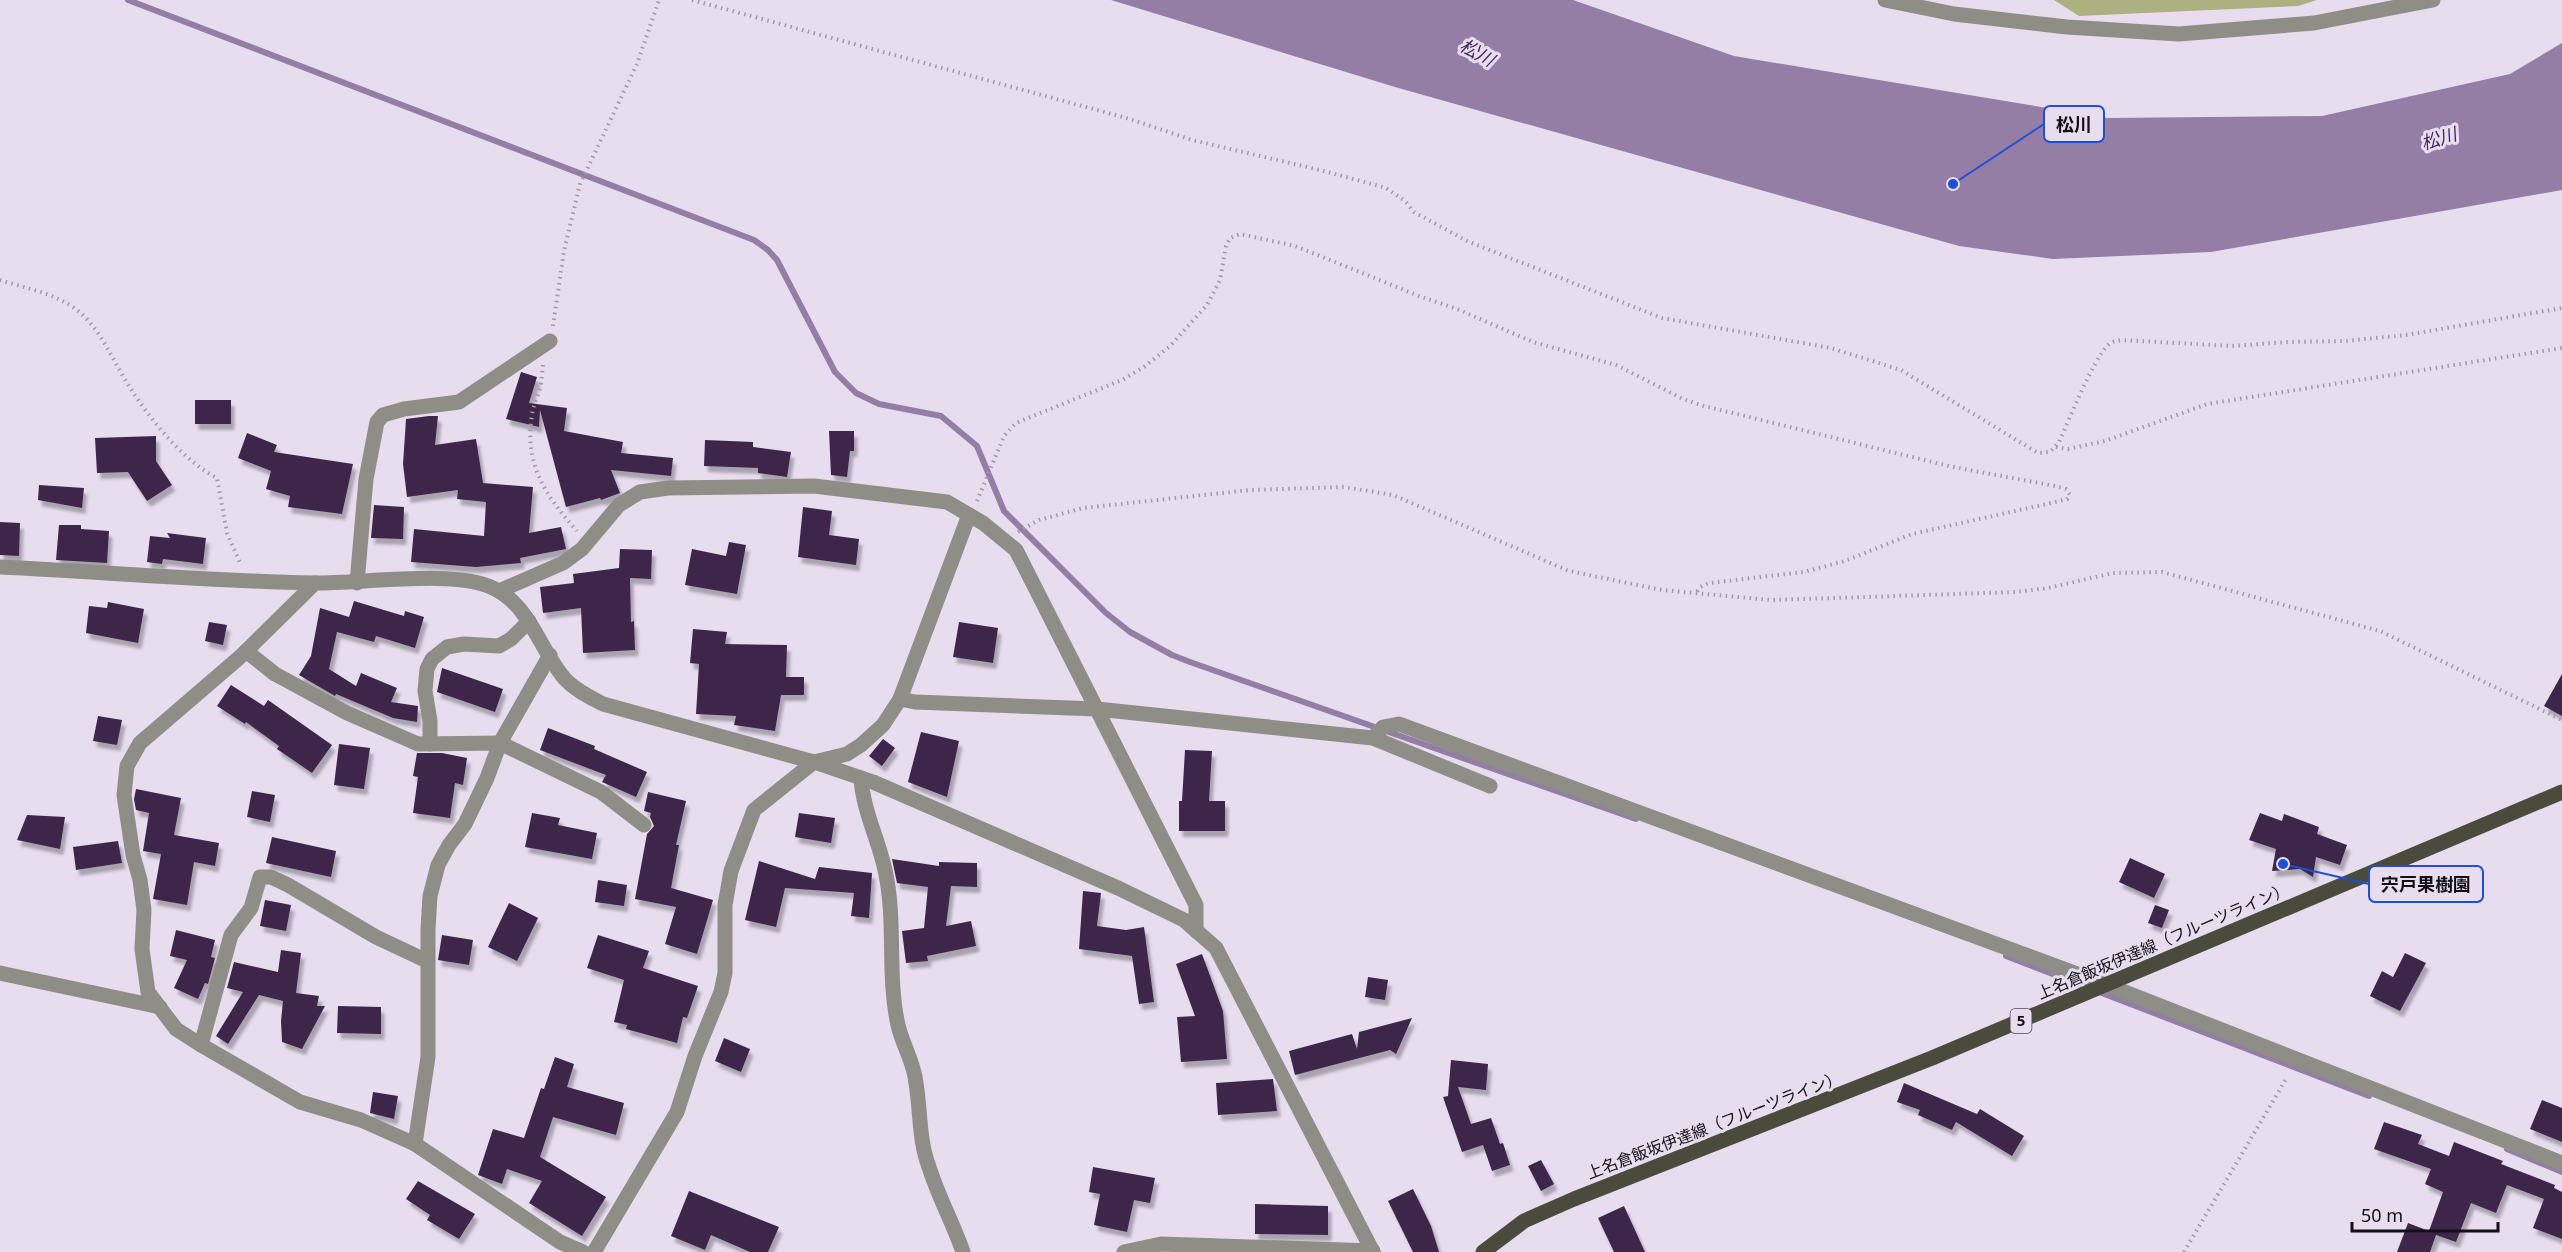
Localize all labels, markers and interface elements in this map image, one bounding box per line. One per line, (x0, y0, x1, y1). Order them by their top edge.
water label: 松川 (1456, 33, 1501, 72)
callout: 松川 (2044, 106, 2104, 142)
text: 松川 (2056, 112, 2092, 136)
water label: 松川 (2418, 121, 2461, 155)
callout: 宍戸果樹園 (2369, 866, 2483, 902)
text: 宍戸果樹園 (2381, 872, 2471, 896)
street label: 上名倉飯坂伊達線（フルーツライン） (2034, 878, 2292, 1004)
road number: 5 (2010, 1009, 2032, 1033)
street label: 上名倉飯坂伊達線（フルーツライン） (1583, 1066, 1845, 1184)
scale bar (2352, 1195, 2498, 1233)
text: 50 m (2361, 1203, 2403, 1227)

